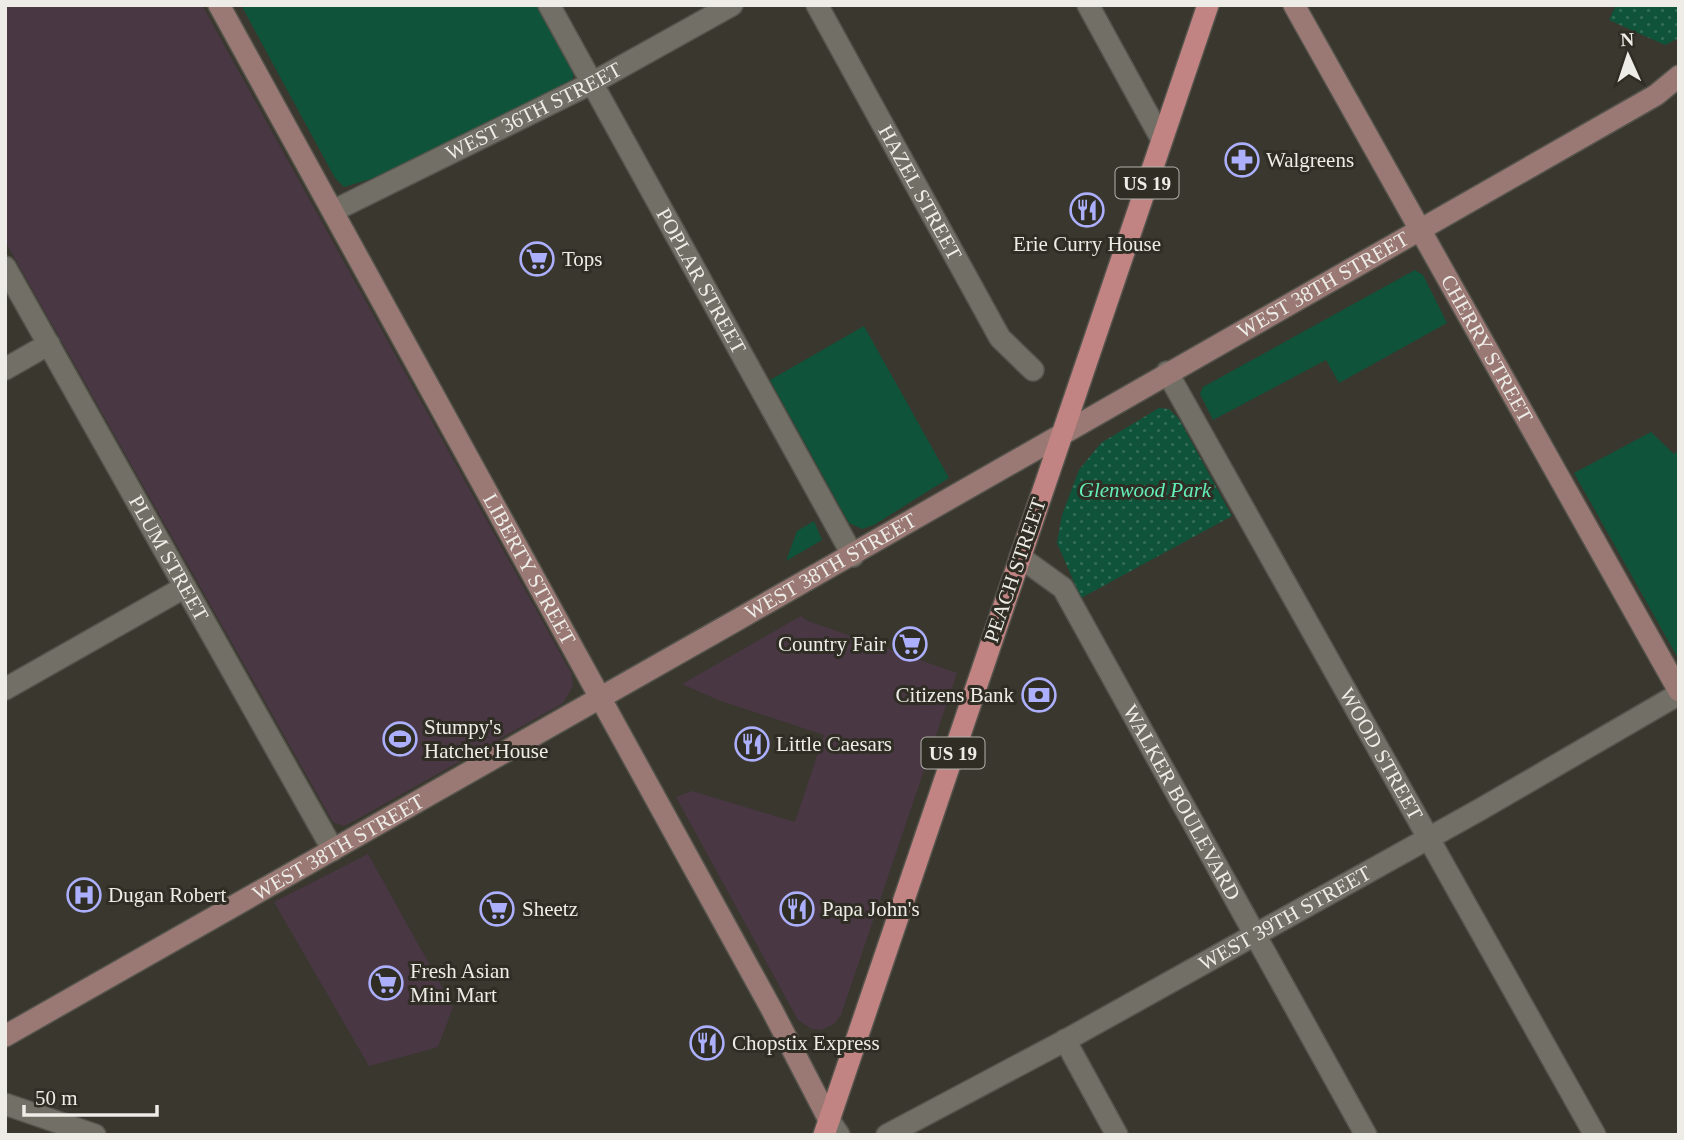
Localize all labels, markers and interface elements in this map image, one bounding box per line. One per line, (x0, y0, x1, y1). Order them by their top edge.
north arrow (1593, 21, 1663, 91)
text: N (1620, 29, 1635, 50)
street label: WEST 36TH STREET (442, 57, 626, 165)
street label: HAZEL STREET (873, 121, 967, 264)
pharmacy icon: Walgreens (1223, 141, 1261, 179)
place label: Walgreens (1266, 148, 1354, 172)
road number: US 19 (1116, 168, 1178, 198)
restaurant icon: Erie Curry House (1068, 191, 1106, 229)
street label: POPLAR STREET (651, 204, 751, 358)
street label: WEST 38TH STREET (1233, 226, 1413, 343)
place label: Erie Curry House (1013, 232, 1161, 256)
supermarket icon: Tops (518, 240, 556, 278)
place label: Tops (562, 247, 603, 271)
street label: CHERRY STREET (1436, 271, 1538, 427)
park label: Glenwood Park (1079, 478, 1212, 502)
street label: LIBERTY STREET (478, 489, 581, 649)
street label: PLUM STREET (124, 491, 214, 625)
street label: PEACH STREET (979, 495, 1051, 645)
street label: WEST 38TH STREET (741, 508, 921, 625)
supermarket icon: Country Fair (891, 625, 929, 663)
place label: Country Fair (778, 632, 886, 656)
bank icon: Citizens Bank (1020, 676, 1058, 714)
place label: Citizens Bank (896, 683, 1014, 707)
street label: WOOD STREET (1335, 684, 1428, 824)
street label: WALKER BOULEVARD (1118, 700, 1245, 904)
place label: Stumpy's Hatchet House (424, 715, 548, 763)
sports icon: Stumpy's Hatchet House (381, 720, 419, 758)
restaurant icon: Little Caesars (733, 725, 771, 763)
place label: Little Caesars (776, 732, 892, 756)
road number: US 19 (922, 738, 984, 768)
street label: WEST 38TH STREET (248, 789, 428, 905)
street label: WEST 39TH STREET (1194, 861, 1375, 976)
hospital icon: Dugan Robert (65, 876, 103, 914)
place label: Dugan Robert (108, 883, 227, 907)
supermarket icon: Sheetz (478, 890, 516, 928)
restaurant icon: Papa John's (778, 890, 816, 928)
place label: Sheetz (522, 897, 578, 921)
place label: Papa John's (822, 897, 920, 921)
place label: Fresh Asian Mini Mart (410, 959, 510, 1007)
supermarket icon: Fresh Asian Mini Mart (367, 964, 405, 1002)
restaurant icon: Chopstix Express (688, 1024, 726, 1062)
place label: Chopstix Express (732, 1031, 880, 1055)
scale bar (24, 1074, 158, 1118)
text: 50 m (35, 1086, 78, 1110)

